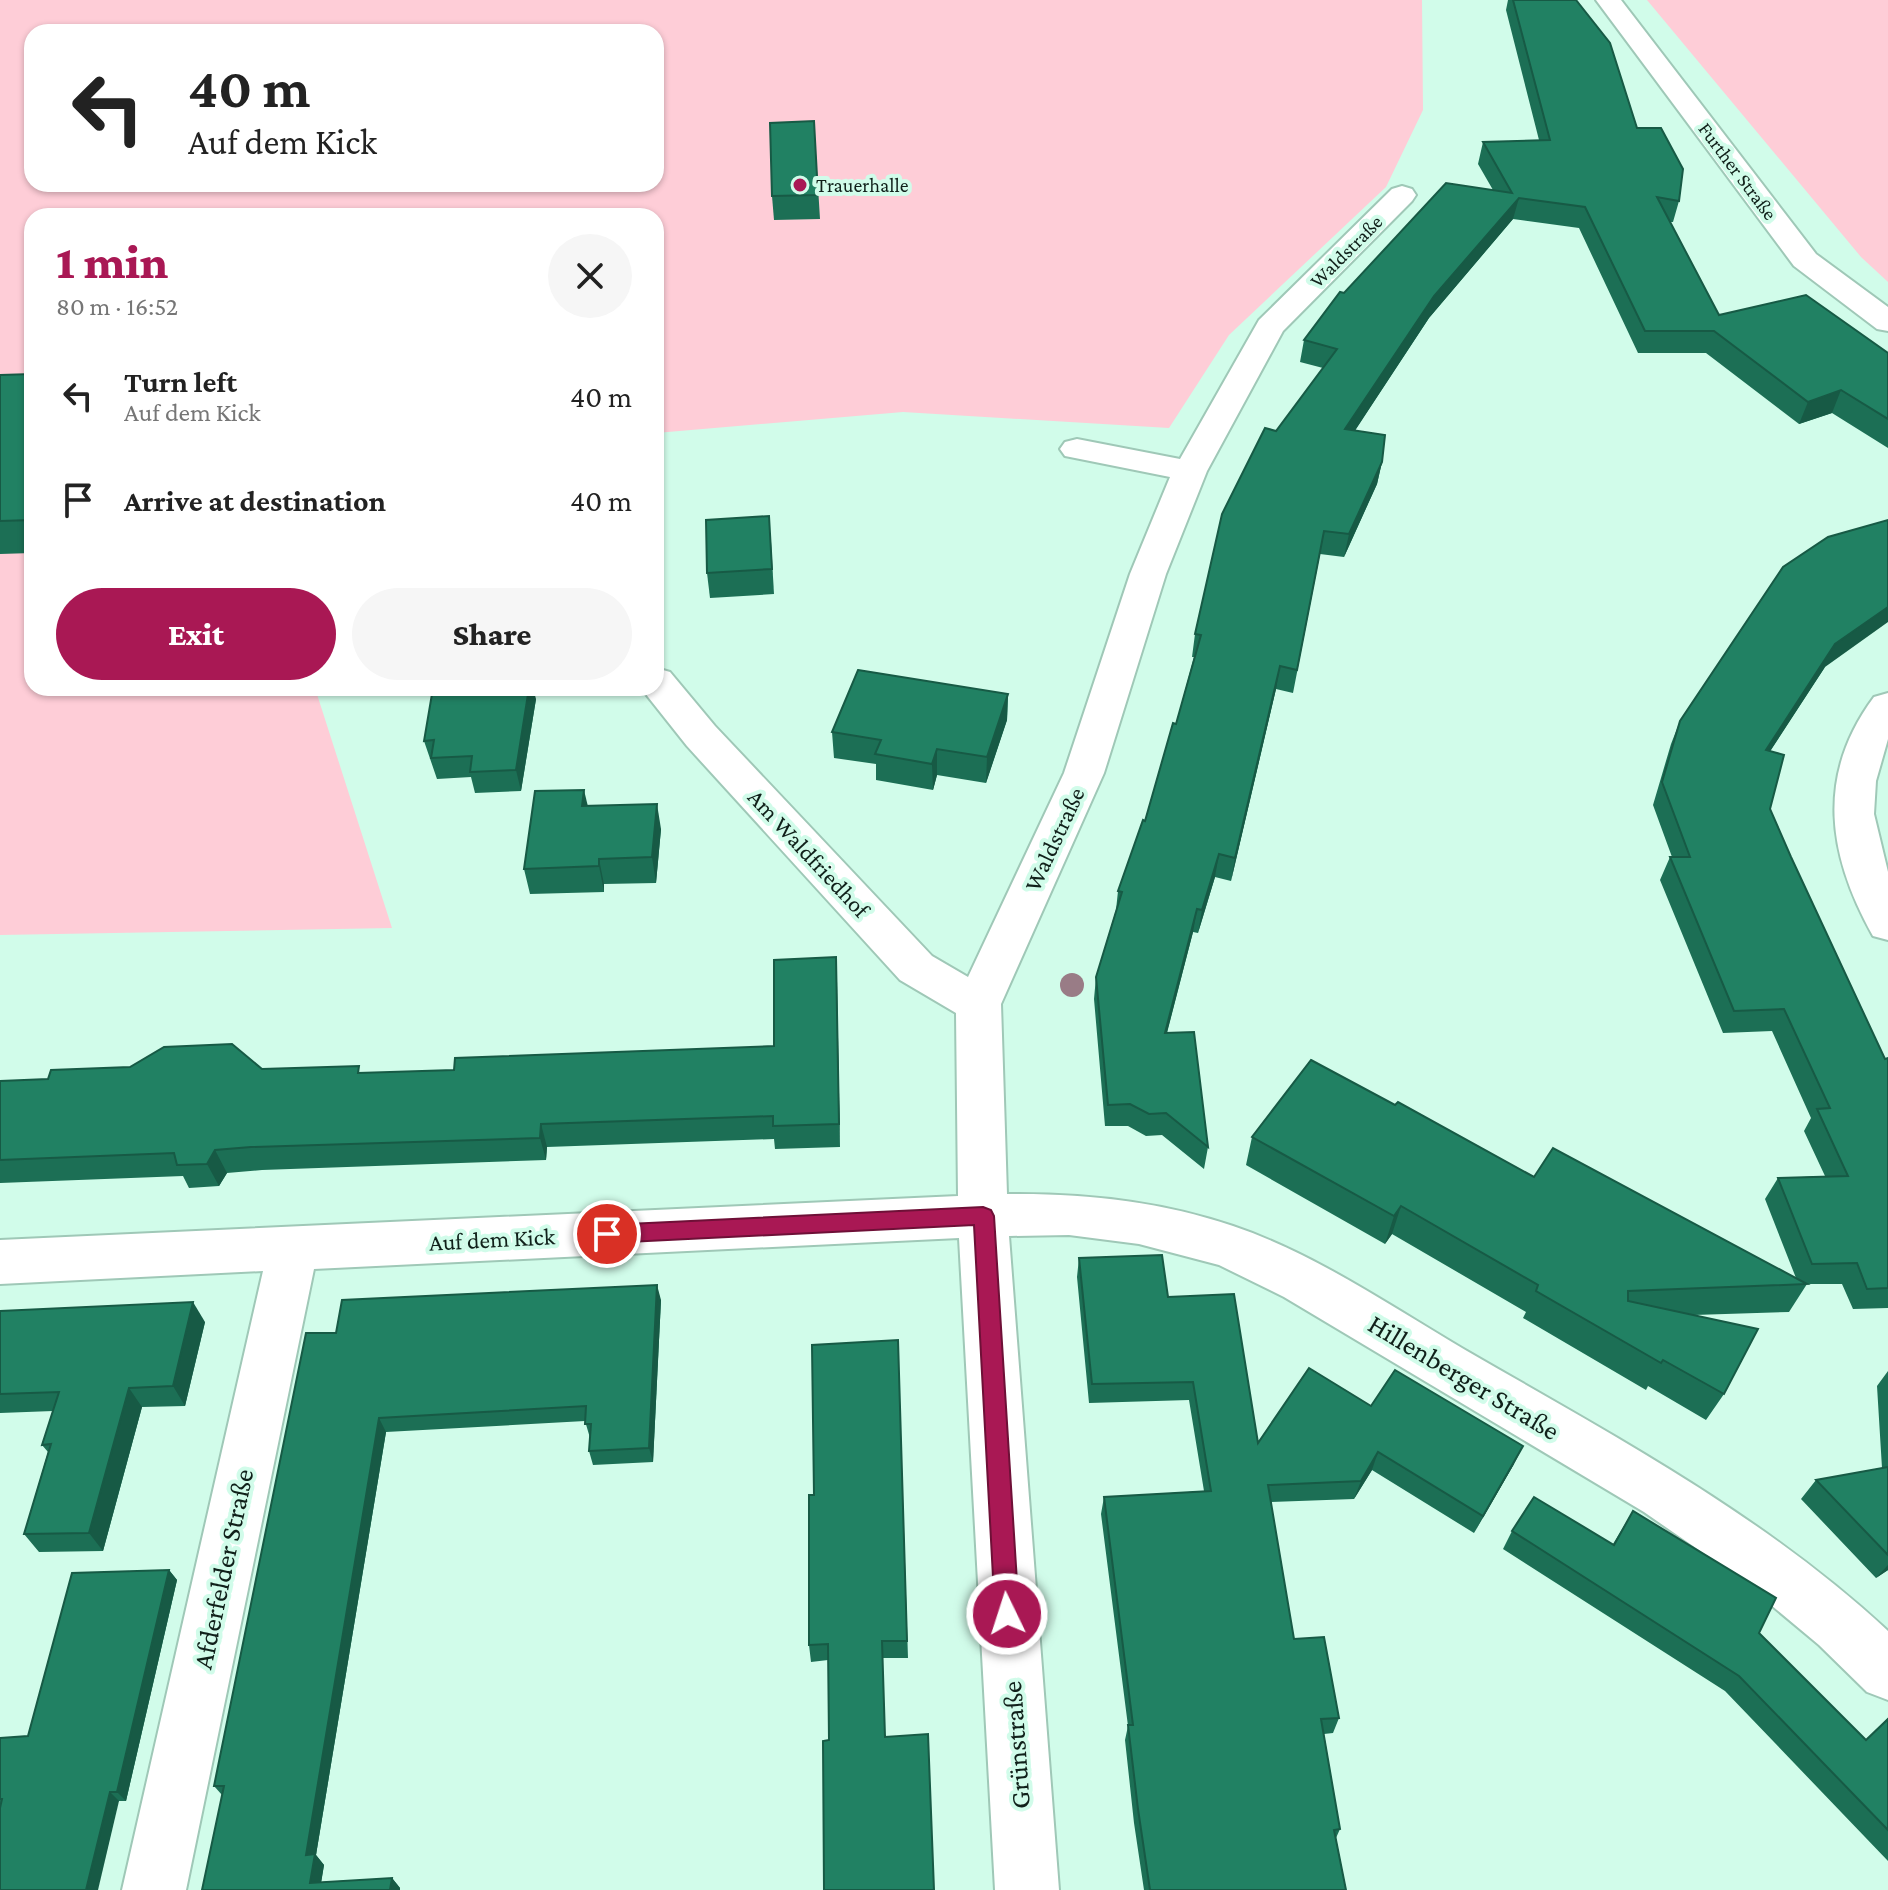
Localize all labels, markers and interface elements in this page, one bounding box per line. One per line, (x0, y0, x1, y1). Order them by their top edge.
icon: left (56, 56, 160, 160)
text: 40 m (188, 57, 310, 119)
street label: Further Straße (1694, 118, 1782, 224)
text: Auf dem Kick (188, 122, 377, 162)
place label: Trauerhalle (816, 174, 909, 196)
marker: Trauerhalle (791, 176, 809, 194)
street label: Waldstraße (1305, 210, 1387, 292)
button: close (548, 234, 632, 318)
text: 1 min (56, 235, 168, 288)
text: 80 m · 16:52 (56, 292, 178, 321)
text: Turn left (124, 365, 237, 398)
icon: left (56, 374, 100, 418)
text: 40 m (570, 380, 632, 413)
text: Auf dem Kick (124, 398, 261, 427)
icon: arrive (56, 478, 100, 522)
text: Arrive at destination (124, 484, 386, 517)
text: 40 m (570, 484, 632, 517)
button: Exit (56, 588, 336, 680)
button: Share (352, 588, 632, 680)
street label: Am Waldfriedhof (743, 783, 877, 924)
street label: Waldstraße (1018, 783, 1090, 895)
pin (573, 1200, 641, 1268)
icon: arrive (585, 1212, 629, 1256)
street label: Auf dem Kick (428, 1222, 556, 1256)
street label: Hillenberger Straße (1363, 1308, 1565, 1446)
street label: Afderfelder Straße (187, 1466, 259, 1672)
position arrow (965, 1572, 1049, 1656)
street label: Grünstraße (996, 1680, 1036, 1810)

